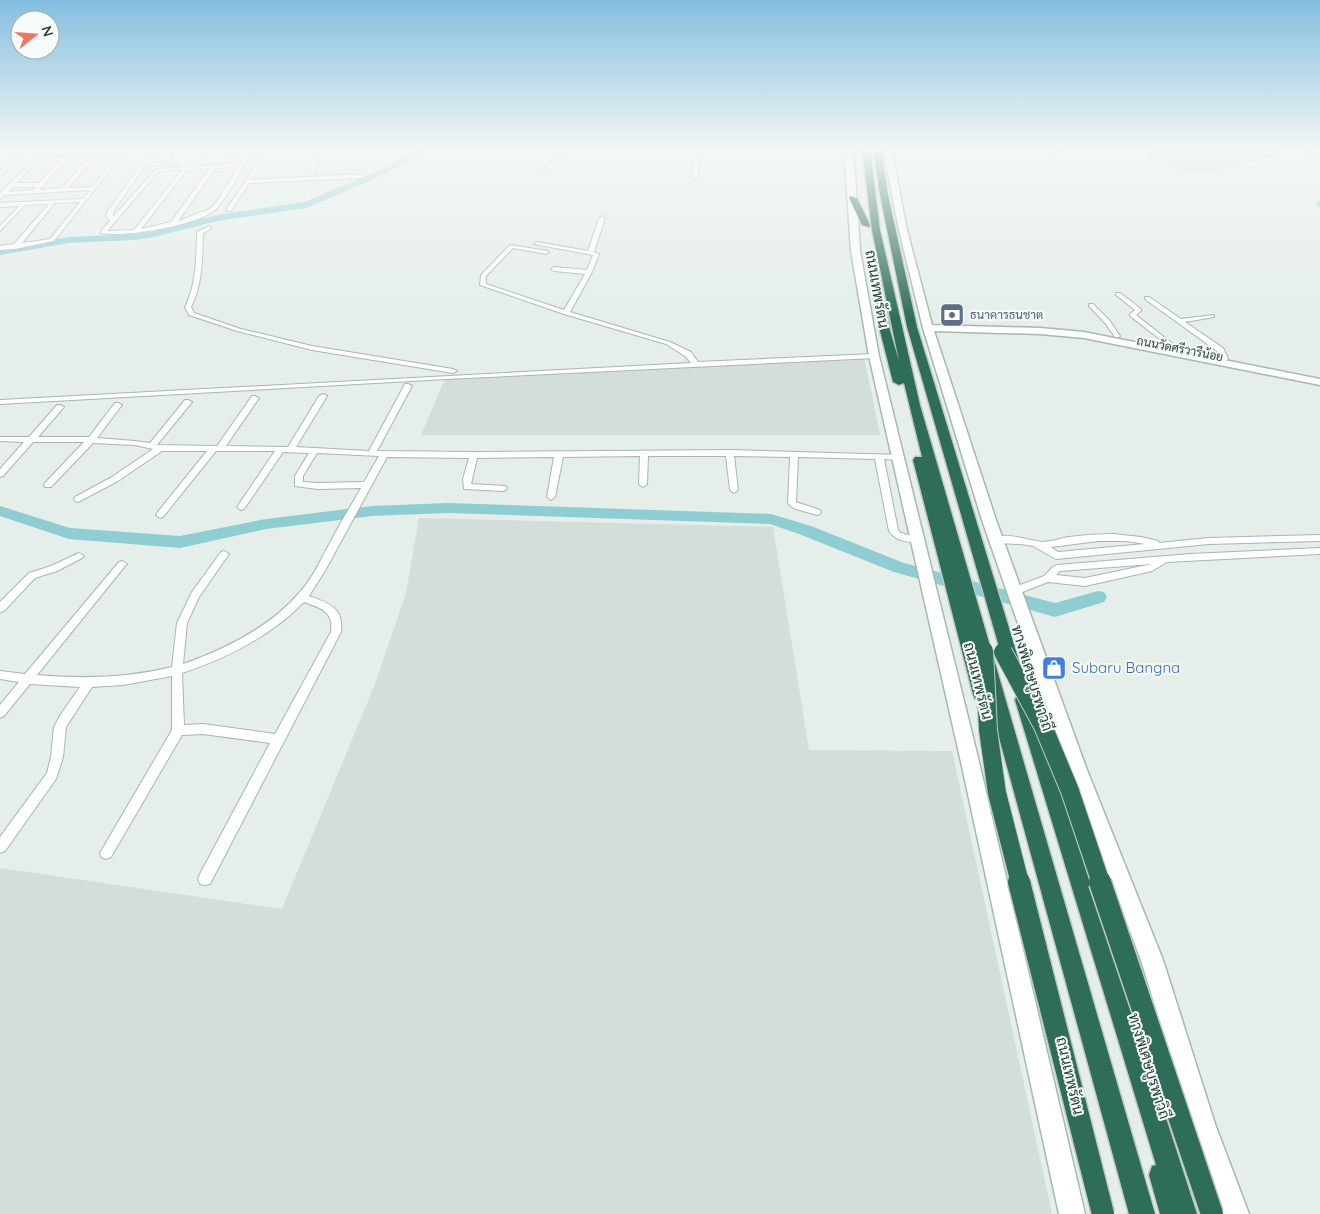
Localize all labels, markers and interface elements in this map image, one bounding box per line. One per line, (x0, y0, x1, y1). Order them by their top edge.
north arrow (10, 10, 60, 60)
text: N (37, 24, 58, 39)
street label: ถนนเทพรัตน (861, 248, 894, 329)
bank icon: ธนาคารธนชาต (939, 302, 965, 328)
place label: ธนาคารธนชาต (970, 307, 1043, 322)
street label: ถนนวัดศรีวารีน้อย (1136, 333, 1225, 364)
street label: ทางพิเศษบูรพาวิถี (1006, 622, 1058, 734)
street label: ถนนเทพรัตน (960, 640, 997, 722)
shop icon: Subaru Bangna (1041, 655, 1067, 681)
place label: Subaru Bangna (1072, 658, 1180, 677)
street label: ทางพิเศษบูรพาวิถี (1123, 1010, 1175, 1122)
street label: ถนนเทพรัตน (1052, 1035, 1089, 1117)

